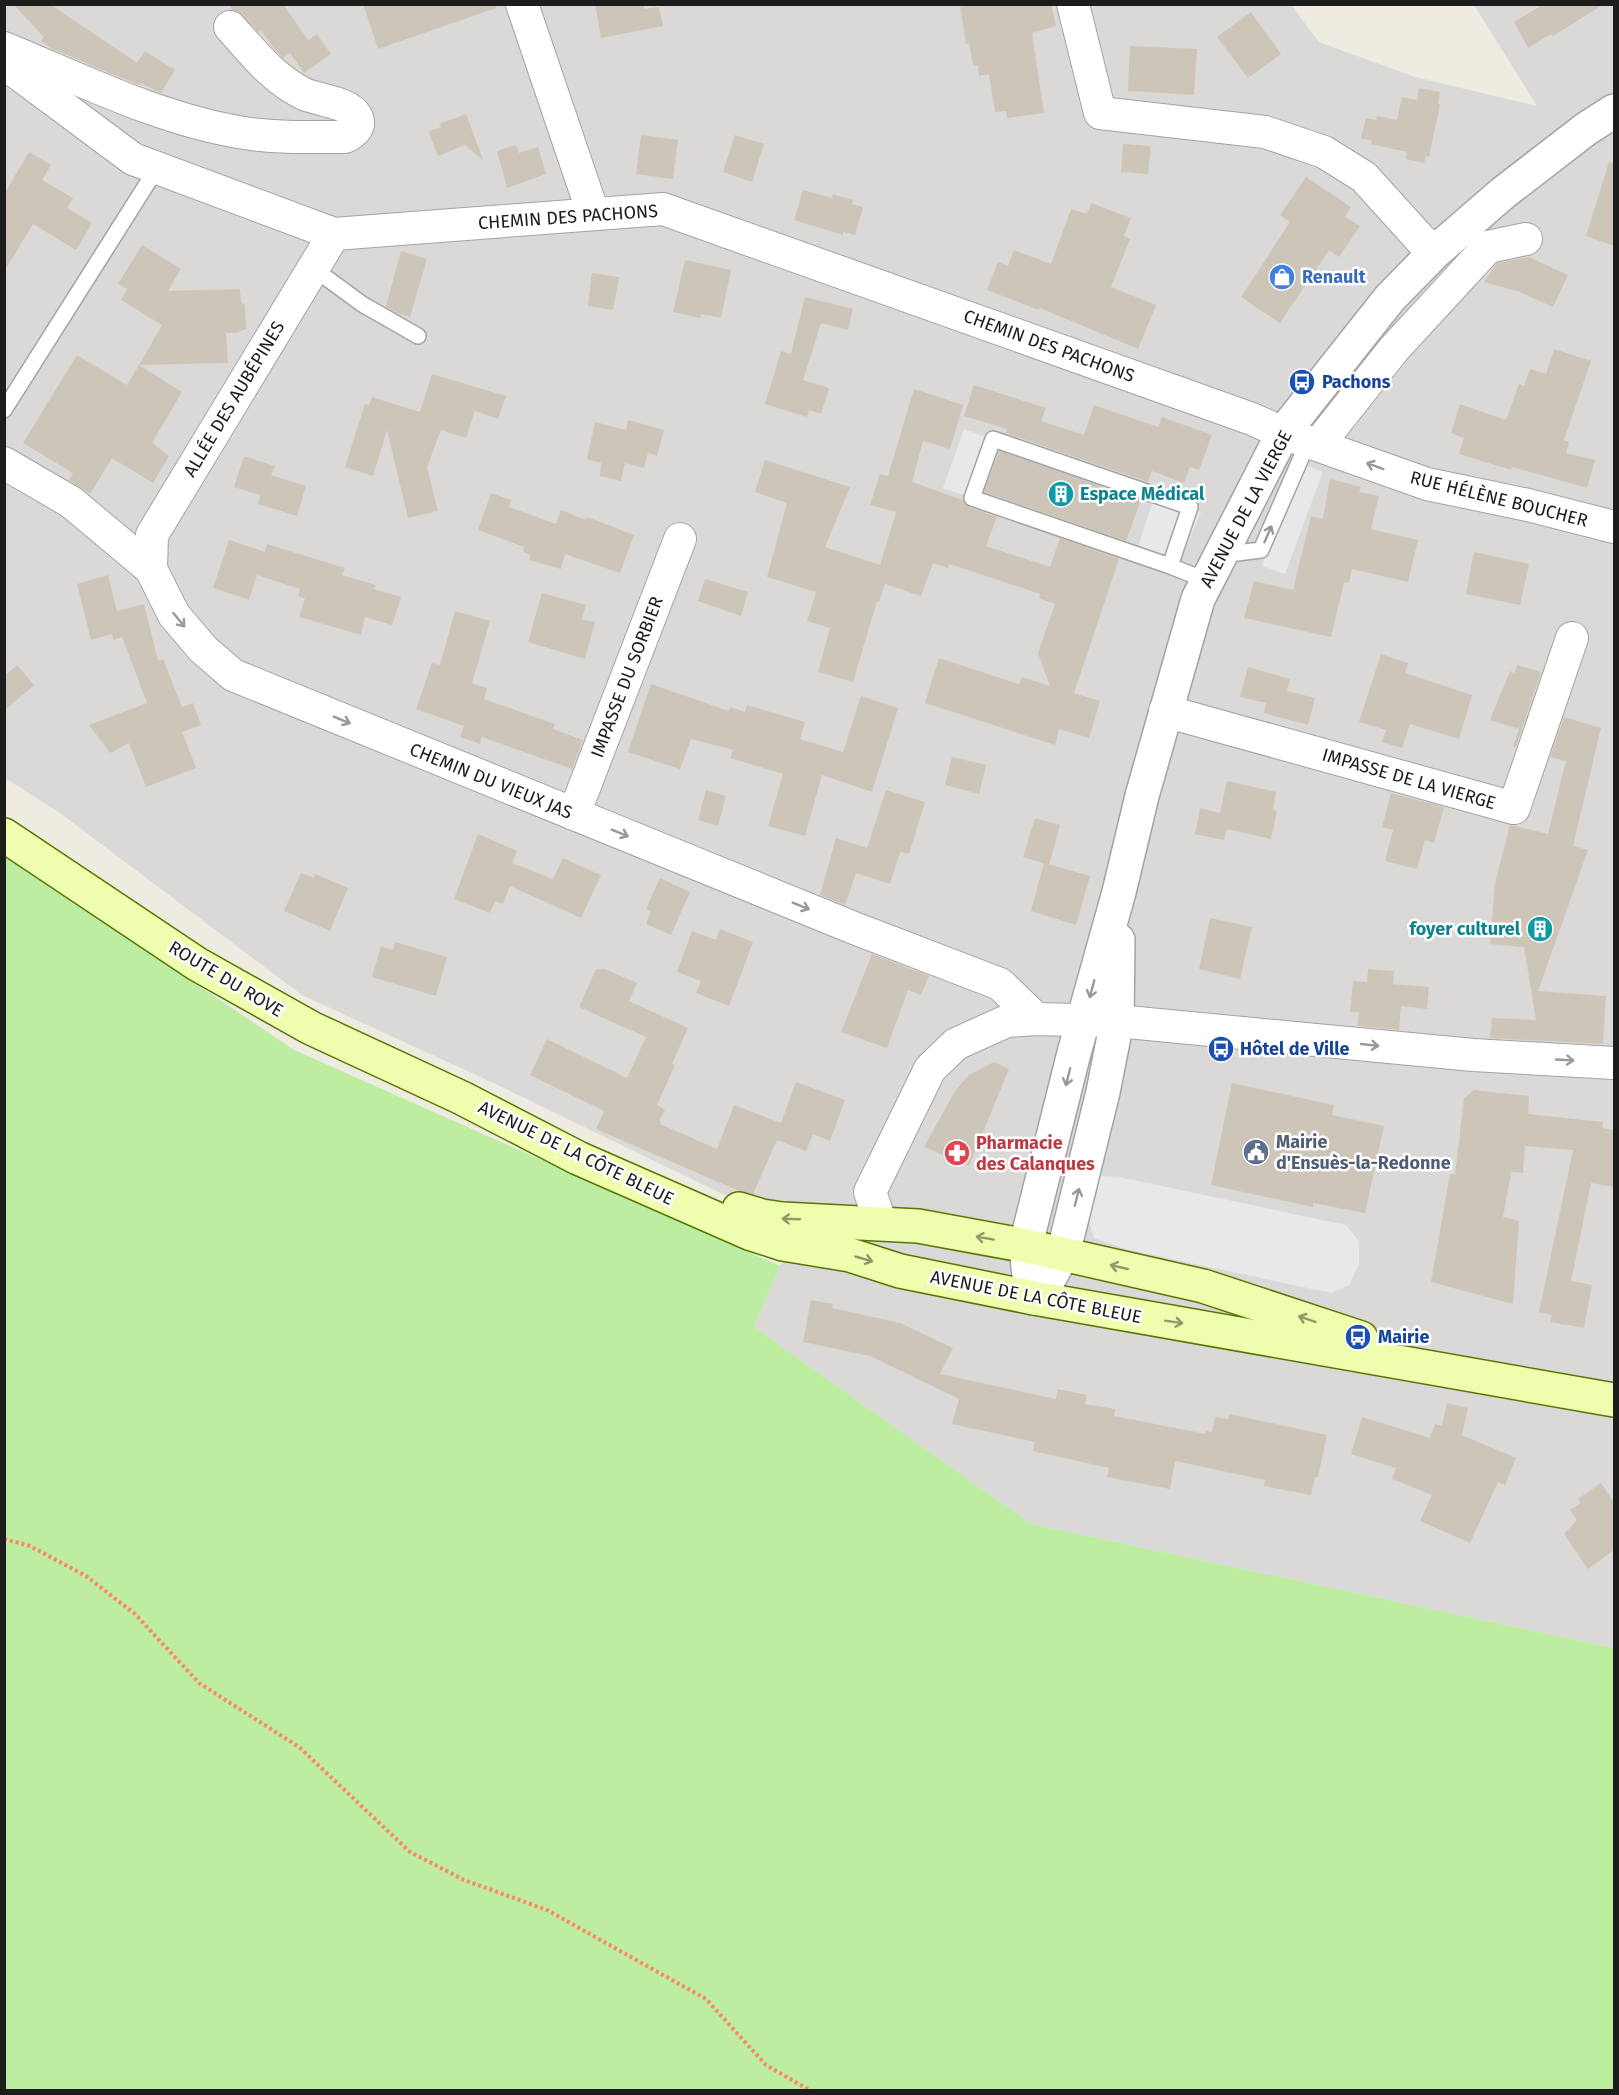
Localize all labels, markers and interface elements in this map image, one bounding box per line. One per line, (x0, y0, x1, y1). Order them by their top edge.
street label: CHEMIN DES PACHONS (477, 200, 659, 234)
shop icon: Renault (1267, 262, 1297, 292)
place label: Renault (1302, 266, 1367, 288)
street label: CHEMIN DES PACHONS (961, 305, 1138, 387)
street label: ALLÉE DES AUBÉPINES (178, 316, 289, 481)
bus stop icon: Pachons (1287, 367, 1317, 397)
place label: Pachons (1322, 371, 1391, 393)
street label: AVENUE DE LA VIERGE (1195, 427, 1297, 591)
one-way arrow (1366, 459, 1385, 470)
street label: RUE HÉLÈNE BOUCHER (1408, 465, 1590, 532)
building icon: Espace Médical (1046, 479, 1076, 509)
place label: Espace Médical (1080, 483, 1205, 505)
one-way arrow (1263, 525, 1274, 543)
street label: IMPASSE DU SORBIER (586, 593, 668, 761)
one-way arrow (173, 612, 186, 628)
one-way arrow (332, 715, 350, 726)
street label: CHEMIN DU VIEUX JAS (406, 738, 576, 824)
street label: IMPASSE DE LA VIERGE (1320, 744, 1498, 814)
one-way arrow (610, 828, 629, 839)
one-way arrow (791, 901, 809, 912)
building icon: foyer culturel (1525, 914, 1555, 944)
place label: foyer culturel (1410, 918, 1521, 940)
street label: ROUTE DU ROVE (165, 936, 287, 1022)
one-way arrow (1086, 979, 1098, 998)
bus stop icon: Hôtel de Ville (1206, 1034, 1236, 1064)
place label: Hôtel de Ville (1240, 1038, 1350, 1060)
one-way arrow (1360, 1040, 1380, 1051)
one-way arrow (1554, 1055, 1574, 1066)
one-way arrow (1061, 1067, 1073, 1086)
street label: AVENUE DE LA CÔTE BLEUE (475, 1096, 677, 1210)
place label: Mairie d'Ensuès-la-Redonne (1276, 1131, 1451, 1174)
place label: Pharmacie des Calanques (976, 1132, 1095, 1175)
public building icon: Mairie d'Ensuès-la-Redonne (1241, 1137, 1271, 1167)
pharmacy icon: Pharmacie des Calanques (942, 1138, 972, 1168)
one-way arrow (1072, 1188, 1083, 1207)
one-way arrow (782, 1214, 802, 1225)
one-way arrow (976, 1232, 995, 1243)
one-way arrow (854, 1254, 873, 1265)
one-way arrow (1110, 1260, 1129, 1272)
street label: AVENUE DE LA CÔTE BLEUE (929, 1266, 1143, 1328)
one-way arrow (1298, 1313, 1317, 1324)
one-way arrow (1164, 1317, 1183, 1328)
bus stop icon: Mairie (1343, 1322, 1373, 1352)
place label: Mairie (1378, 1326, 1429, 1348)

